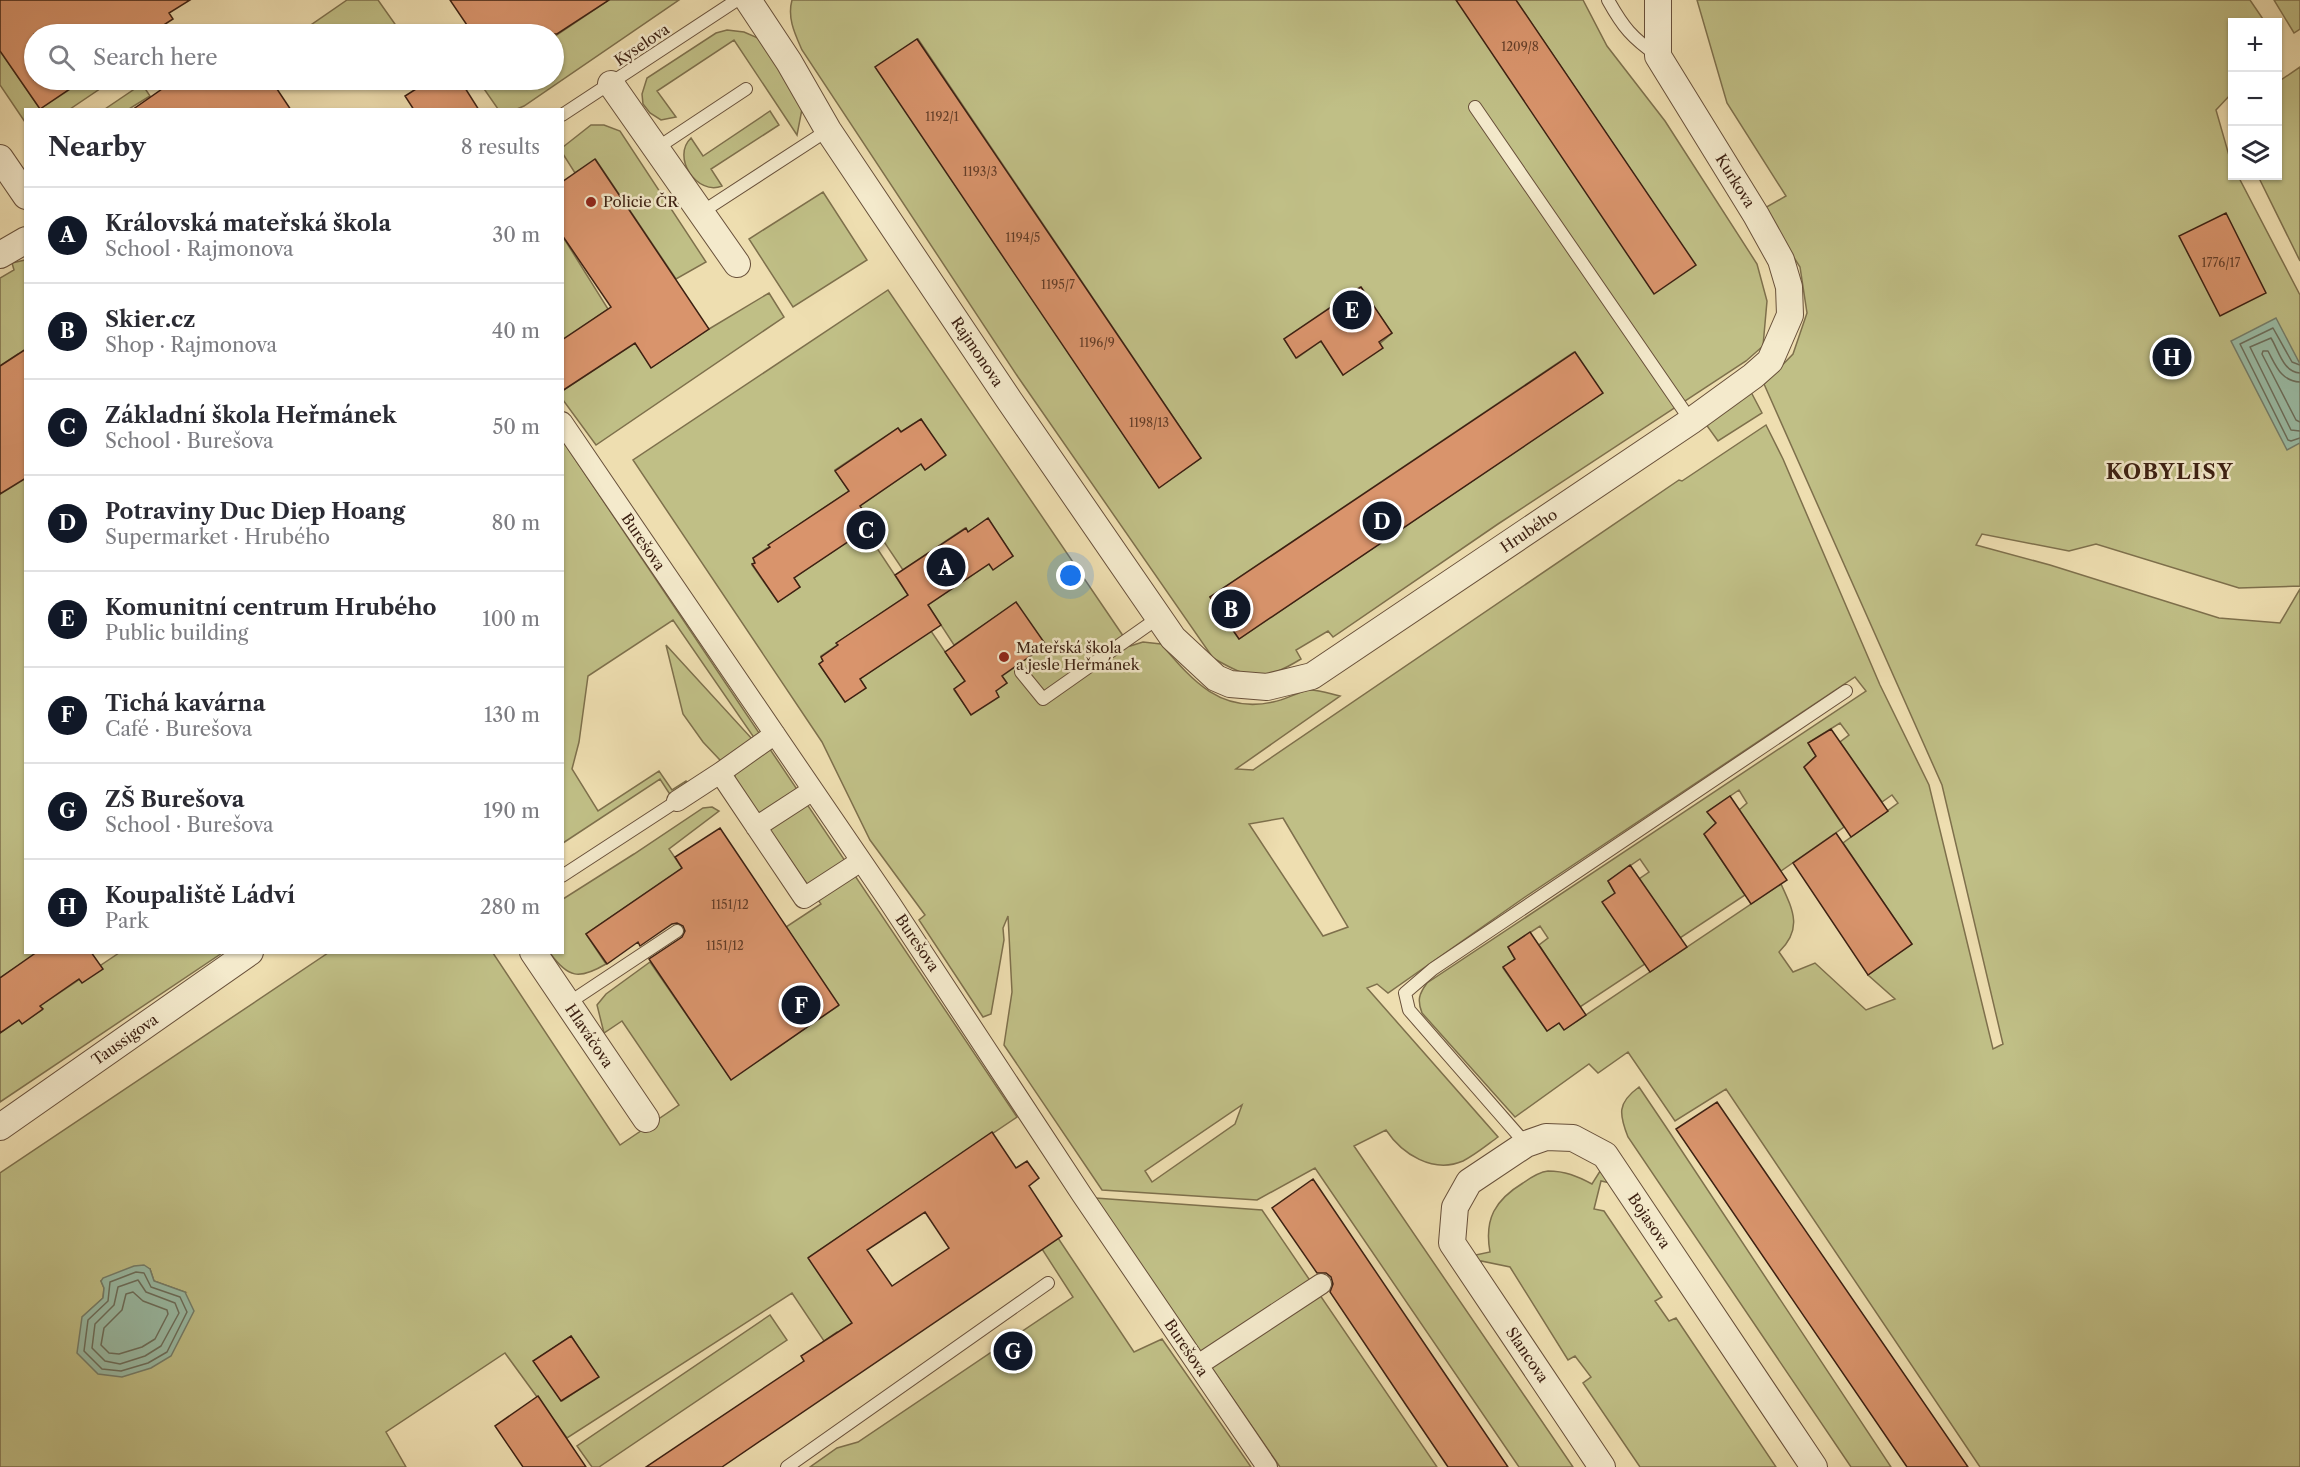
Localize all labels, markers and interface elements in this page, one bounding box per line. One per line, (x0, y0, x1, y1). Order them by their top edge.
map controls (2228, 18, 2282, 180)
button: + (2228, 18, 2282, 72)
street label: Kyselova (611, 19, 673, 70)
search box (24, 24, 564, 90)
house number: 1209/8 (1501, 39, 1539, 54)
icon: search (45, 41, 78, 74)
text: Search here (93, 44, 218, 71)
button: − (2228, 72, 2282, 126)
house number: 1192/1 (925, 109, 959, 124)
button: layers (2228, 126, 2282, 180)
text: Nearby (48, 131, 146, 163)
text: 8 results (461, 135, 540, 159)
street label: Kurkova (1712, 150, 1759, 211)
house number: 1193/3 (963, 164, 997, 179)
place label: Policie ČR (603, 192, 679, 211)
marker: Policie ČR (584, 195, 598, 209)
text: Královská mateřská škola (105, 210, 391, 237)
text: A (60, 223, 75, 247)
text: 30 m (492, 223, 540, 247)
house number: 1194/5 (1006, 230, 1040, 245)
text: School · Rajmonova (105, 237, 293, 261)
house number: 1776/17 (2202, 255, 2241, 270)
house number: 1195/7 (1041, 277, 1075, 292)
pin: E (1332, 288, 1372, 332)
text: Skier.cz (105, 306, 196, 333)
street label: Rajmonova (947, 313, 1008, 390)
text: B (60, 319, 75, 343)
text: 40 m (492, 319, 540, 343)
text: Shop · Rajmonova (105, 333, 277, 357)
pin: H (2152, 334, 2192, 380)
house number: 1196/9 (1079, 335, 1115, 350)
text: Základní škola Heřmánek (105, 402, 396, 429)
text: C (59, 415, 76, 439)
text: 50 m (493, 415, 540, 439)
house number: 1198/13 (1129, 415, 1169, 430)
text: School · Burešova (105, 429, 274, 453)
district label: KOBYLISY (2106, 459, 2234, 484)
text: Potraviny Duc Diep Hoang (105, 498, 405, 525)
pin: D (1362, 498, 1402, 544)
street label: Hrubého (1497, 505, 1561, 556)
pin: C (846, 508, 886, 552)
street label: Burešova (617, 509, 670, 574)
text: D (59, 511, 76, 535)
text: 80 m (492, 511, 540, 535)
text: Supermarket · Hrubého (105, 525, 330, 549)
pin: A (926, 544, 966, 590)
your location (1056, 561, 1085, 590)
pin: B (1212, 586, 1250, 632)
text: Komunitní centrum Hrubého (105, 594, 437, 621)
text: E (60, 607, 75, 631)
text: 100 m (482, 607, 540, 631)
text: Public building (105, 621, 248, 645)
place label: Mateřská škola a jesle Heřmánek (1016, 638, 1141, 674)
marker: Mateřská škola a jesle Heřmánek (997, 650, 1011, 664)
text: Tichá kavárna (105, 690, 265, 717)
text: F (61, 703, 74, 727)
text: 130 m (484, 703, 540, 727)
text: Café · Burešova (105, 717, 252, 741)
text: ZŠ Burešova (105, 786, 245, 813)
text: G (59, 799, 76, 823)
text: 190 m (483, 799, 540, 823)
text: School · Burešova (105, 813, 274, 837)
text: Koupaliště Ládví (105, 882, 295, 909)
text: H (58, 895, 77, 919)
text: 280 m (480, 895, 540, 919)
house number: 1151/12 (711, 897, 749, 912)
text: Park (105, 909, 148, 933)
street label: Burešova (891, 910, 944, 975)
house number: 1151/12 (706, 938, 744, 953)
pin: F (782, 982, 820, 1028)
street label: Hlaváčova (561, 1000, 618, 1071)
street label: Taussigova (88, 1010, 162, 1069)
street label: Bojasova (1624, 1189, 1675, 1252)
street label: Burešova (1160, 1315, 1213, 1380)
street label: Slancova (1502, 1323, 1553, 1386)
pin: G (994, 1328, 1032, 1374)

